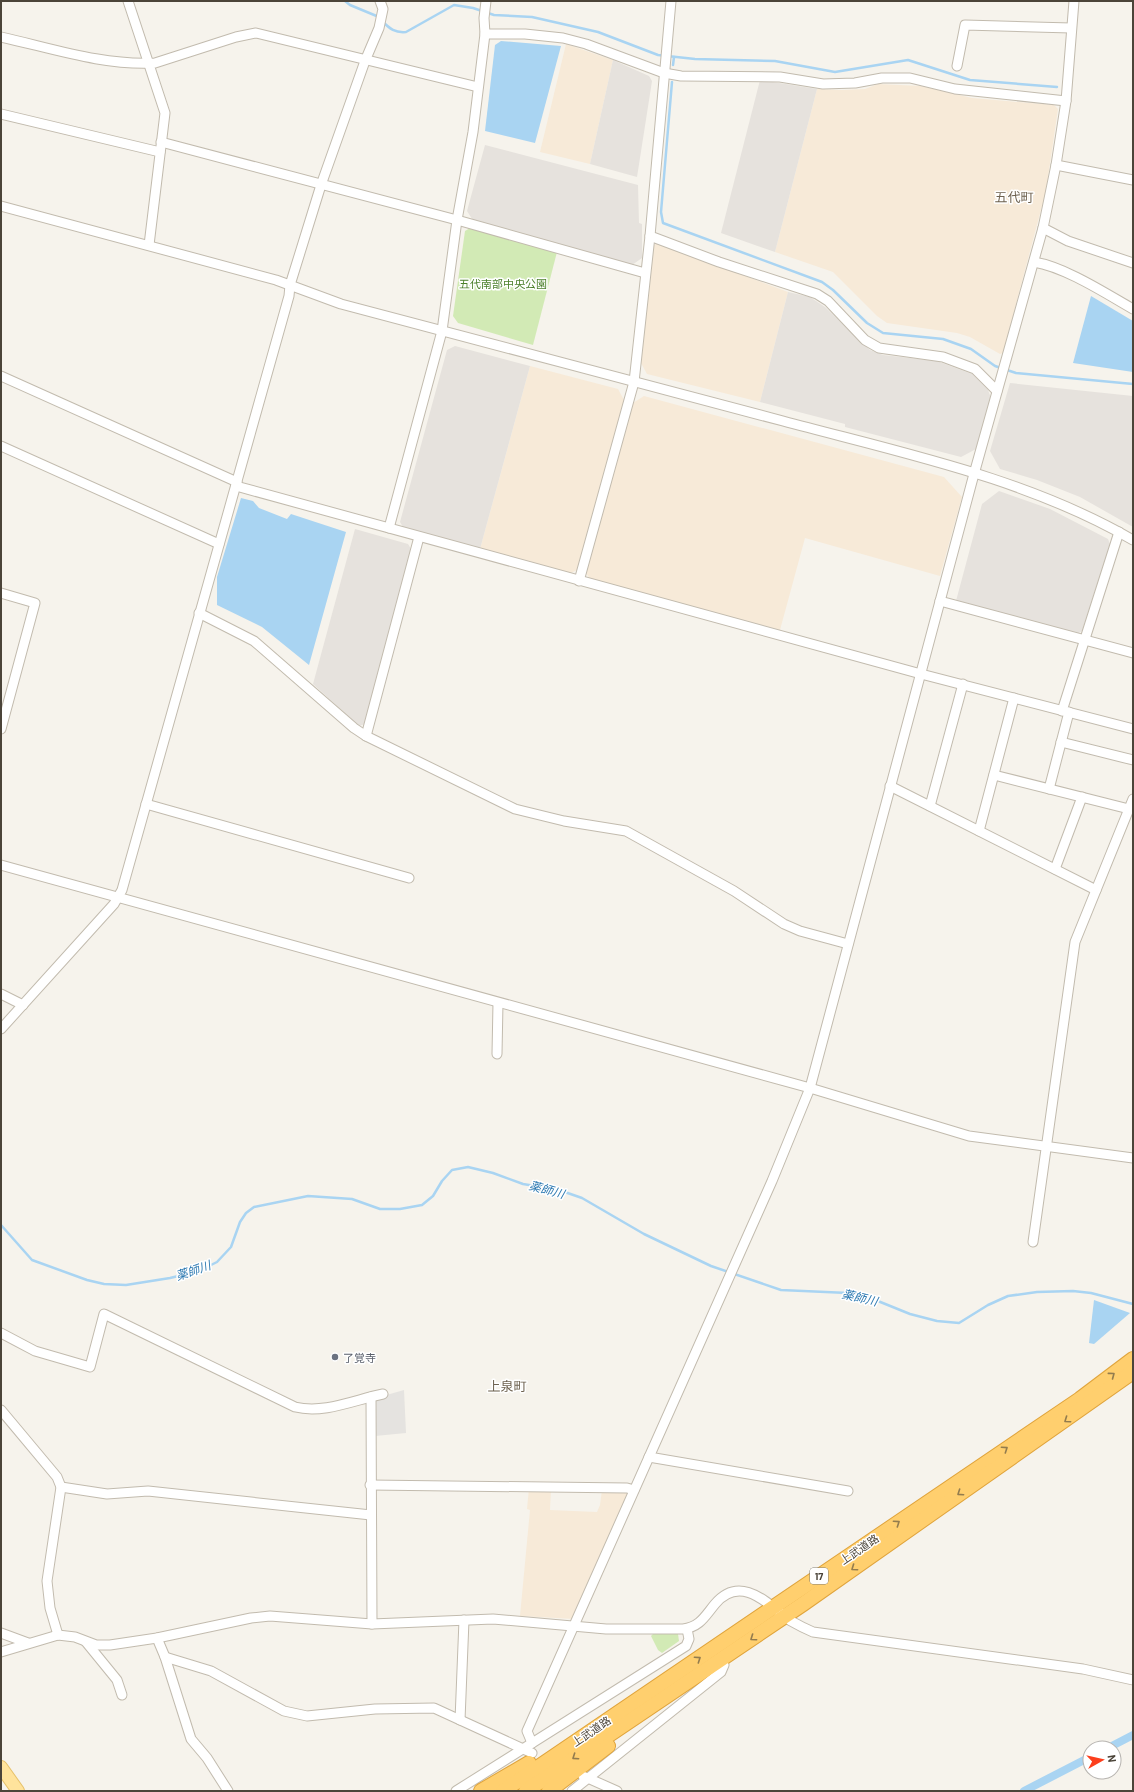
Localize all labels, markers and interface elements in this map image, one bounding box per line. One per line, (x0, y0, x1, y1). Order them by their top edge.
district label: 五代町 (994, 189, 1034, 205)
park label: 五代南部中央公園 (459, 277, 547, 290)
water label: 薬師川 (528, 1178, 568, 1201)
water label: 薬師川 (174, 1257, 214, 1282)
water label: 薬師川 (841, 1286, 881, 1308)
place label: 了覚寺 (343, 1351, 376, 1364)
marker: 了覚寺 (330, 1352, 340, 1362)
one-way arrow (1107, 1373, 1114, 1380)
district label: 上泉町 (487, 1378, 527, 1394)
one-way arrow (1065, 1415, 1072, 1422)
one-way arrow (1001, 1446, 1008, 1454)
one-way arrow (957, 1488, 964, 1496)
one-way arrow (893, 1521, 900, 1528)
street label: 上武道路 (837, 1531, 881, 1567)
one-way arrow (851, 1563, 858, 1571)
road number: 17 (810, 1568, 828, 1584)
one-way arrow (750, 1633, 757, 1640)
one-way arrow (694, 1656, 701, 1664)
street label: 上武道路 (569, 1713, 613, 1749)
north arrow (1082, 1740, 1122, 1780)
one-way arrow (573, 1753, 580, 1760)
text: N (1105, 1754, 1119, 1763)

